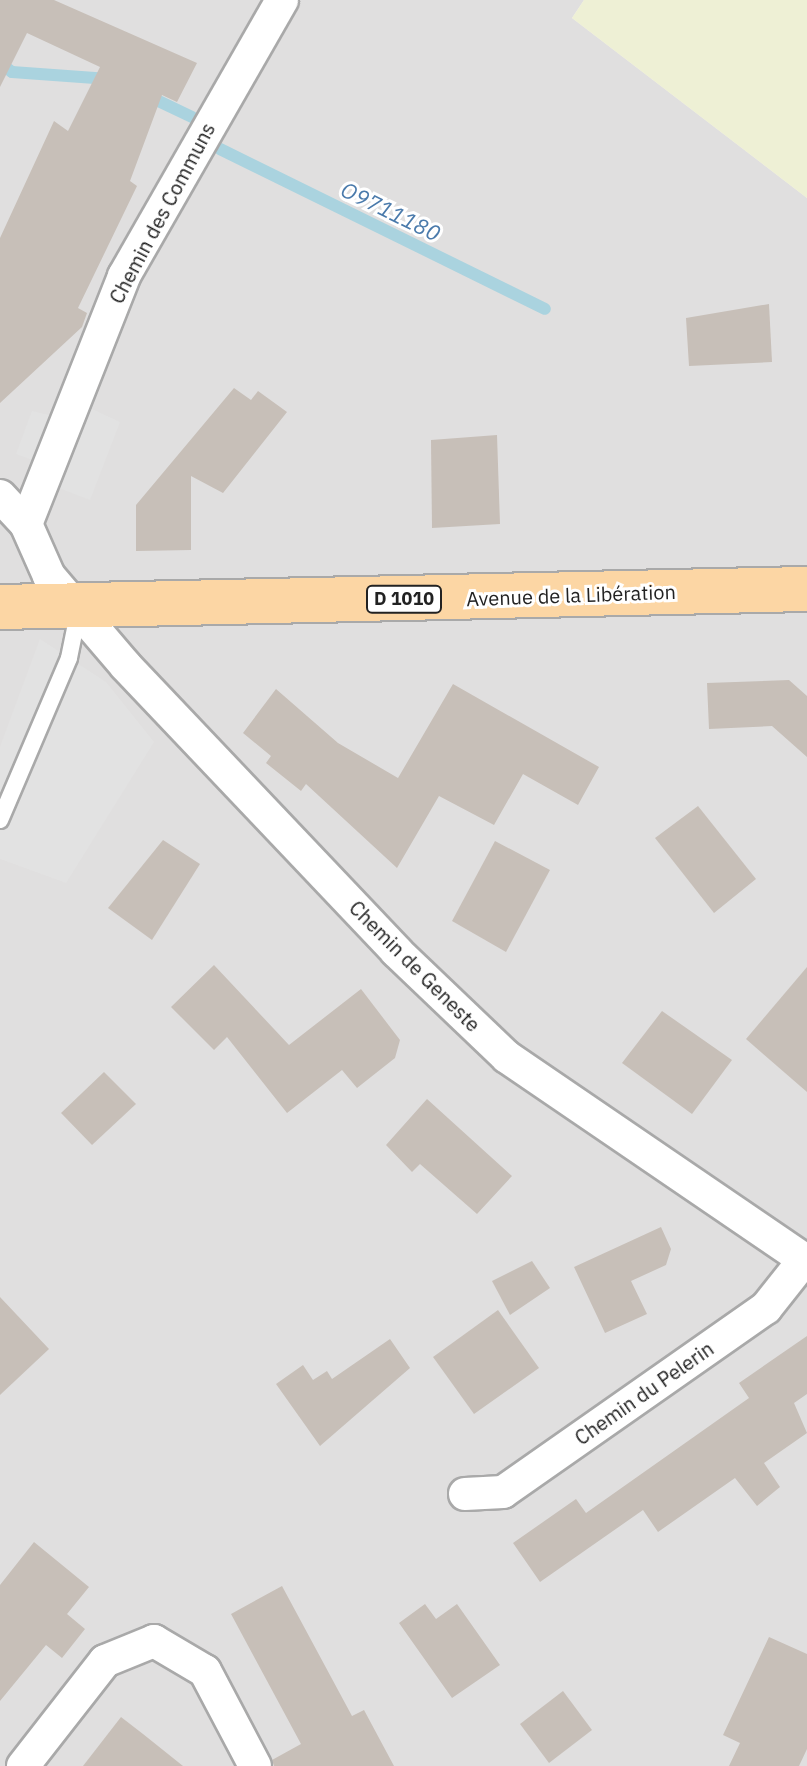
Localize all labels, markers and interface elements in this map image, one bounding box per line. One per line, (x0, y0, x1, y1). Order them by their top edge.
street label: Chemin des Communs (104, 118, 220, 308)
water label: O9711180 (337, 176, 445, 246)
street label: Avenue de la Libération (466, 579, 676, 611)
road number: D 1010 (366, 585, 442, 613)
street label: Chemin de Geneste (345, 896, 485, 1036)
street label: Chemin du Pelerin (570, 1336, 718, 1450)

